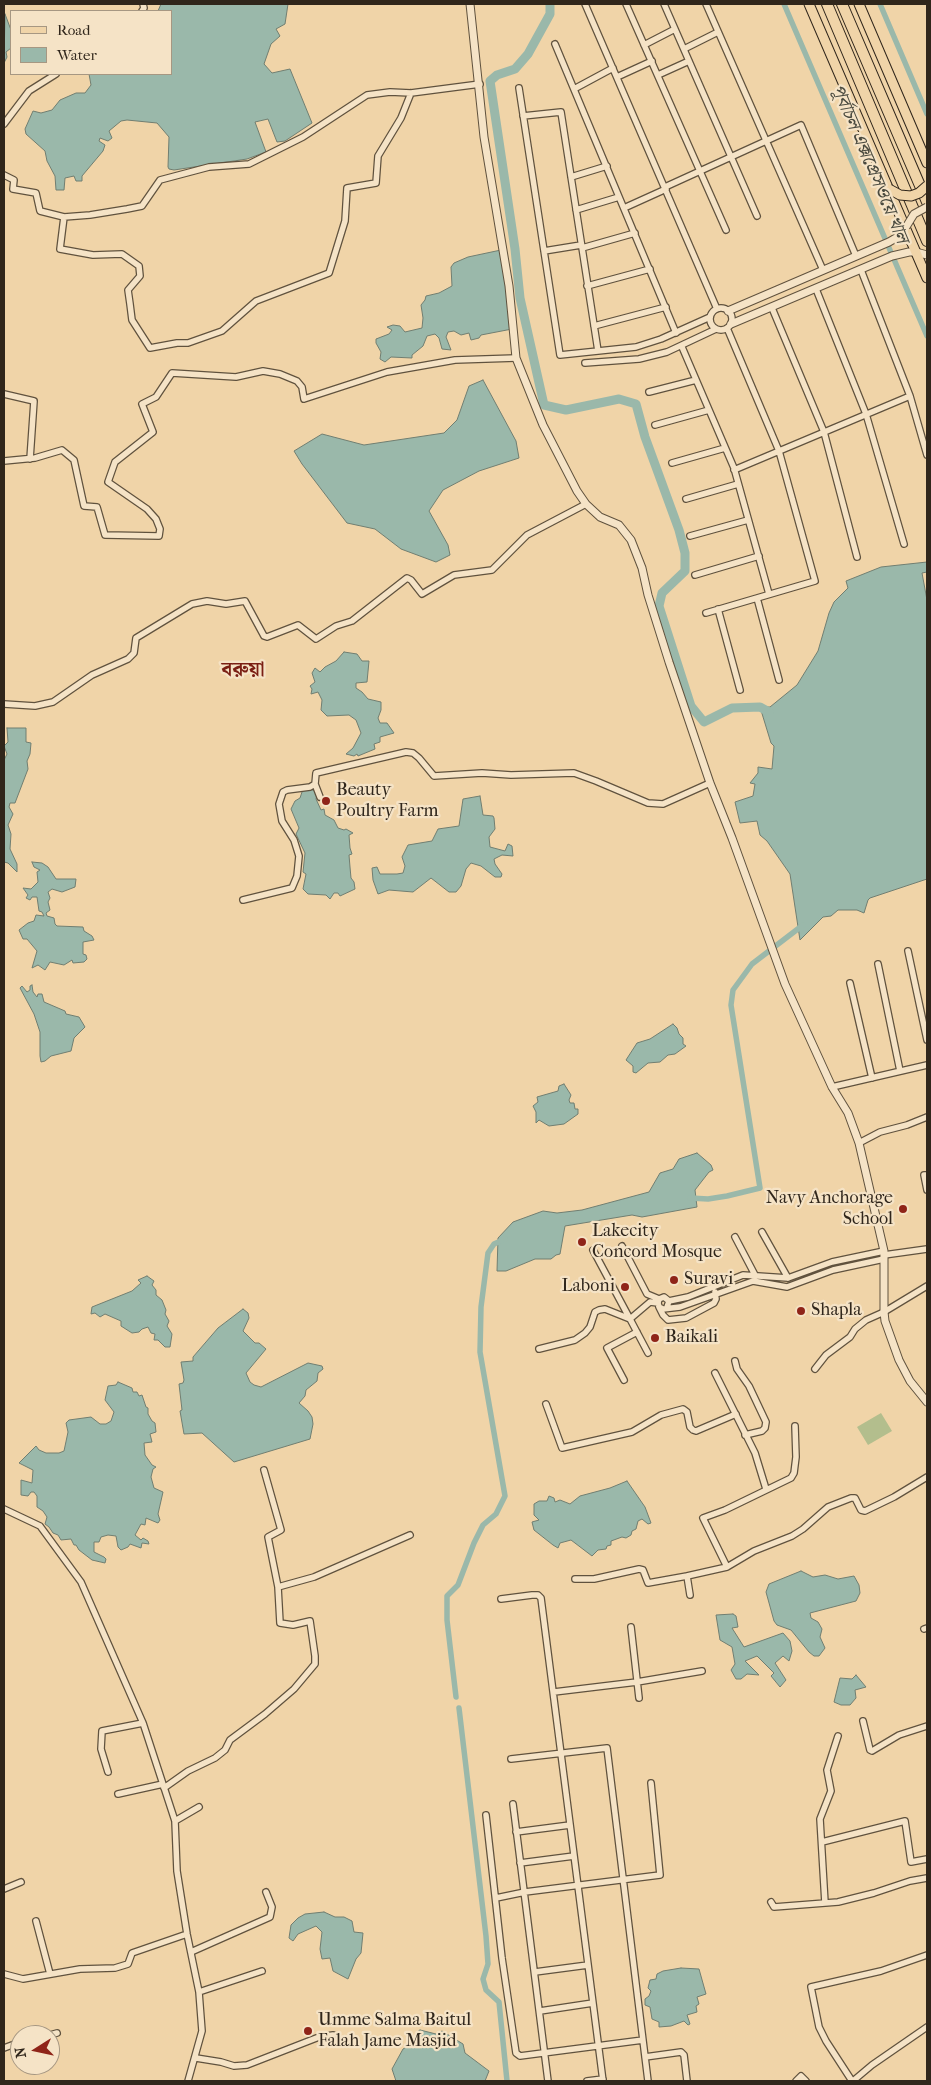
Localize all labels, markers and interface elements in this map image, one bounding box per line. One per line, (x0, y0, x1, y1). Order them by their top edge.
legend (10, 10, 172, 75)
text: Road (57, 21, 90, 39)
text: Water (57, 46, 97, 64)
water label: পূর্বাচল এক্সপ্রেসওয়ে খাল (825, 81, 913, 247)
district label: বরুয়া (222, 659, 264, 683)
place label: Beauty Poultry Farm (336, 780, 438, 822)
marker: Beauty Poultry Farm (320, 795, 332, 807)
place label: Navy Anchorage School (766, 1188, 893, 1230)
marker: Navy Anchorage School (897, 1203, 909, 1215)
place label: Lakecity Concord Mosque (592, 1221, 722, 1264)
marker: Lakecity Concord Mosque (576, 1236, 588, 1248)
place label: Suravi (684, 1269, 733, 1291)
marker: Suravi (668, 1274, 680, 1286)
place label: Laboni (562, 1276, 615, 1298)
marker: Laboni (619, 1281, 631, 1293)
place label: Shapla (811, 1300, 862, 1322)
marker: Shapla (795, 1305, 807, 1317)
place label: Baikali (665, 1327, 718, 1349)
marker: Baikali (649, 1332, 661, 1344)
place label: Umme Salma Baitul Falah Jame Masjid (318, 2010, 471, 2052)
north arrow (10, 2025, 60, 2075)
marker: Umme Salma Baitul Falah Jame Masjid (302, 2025, 314, 2037)
text: N (11, 2046, 30, 2059)

